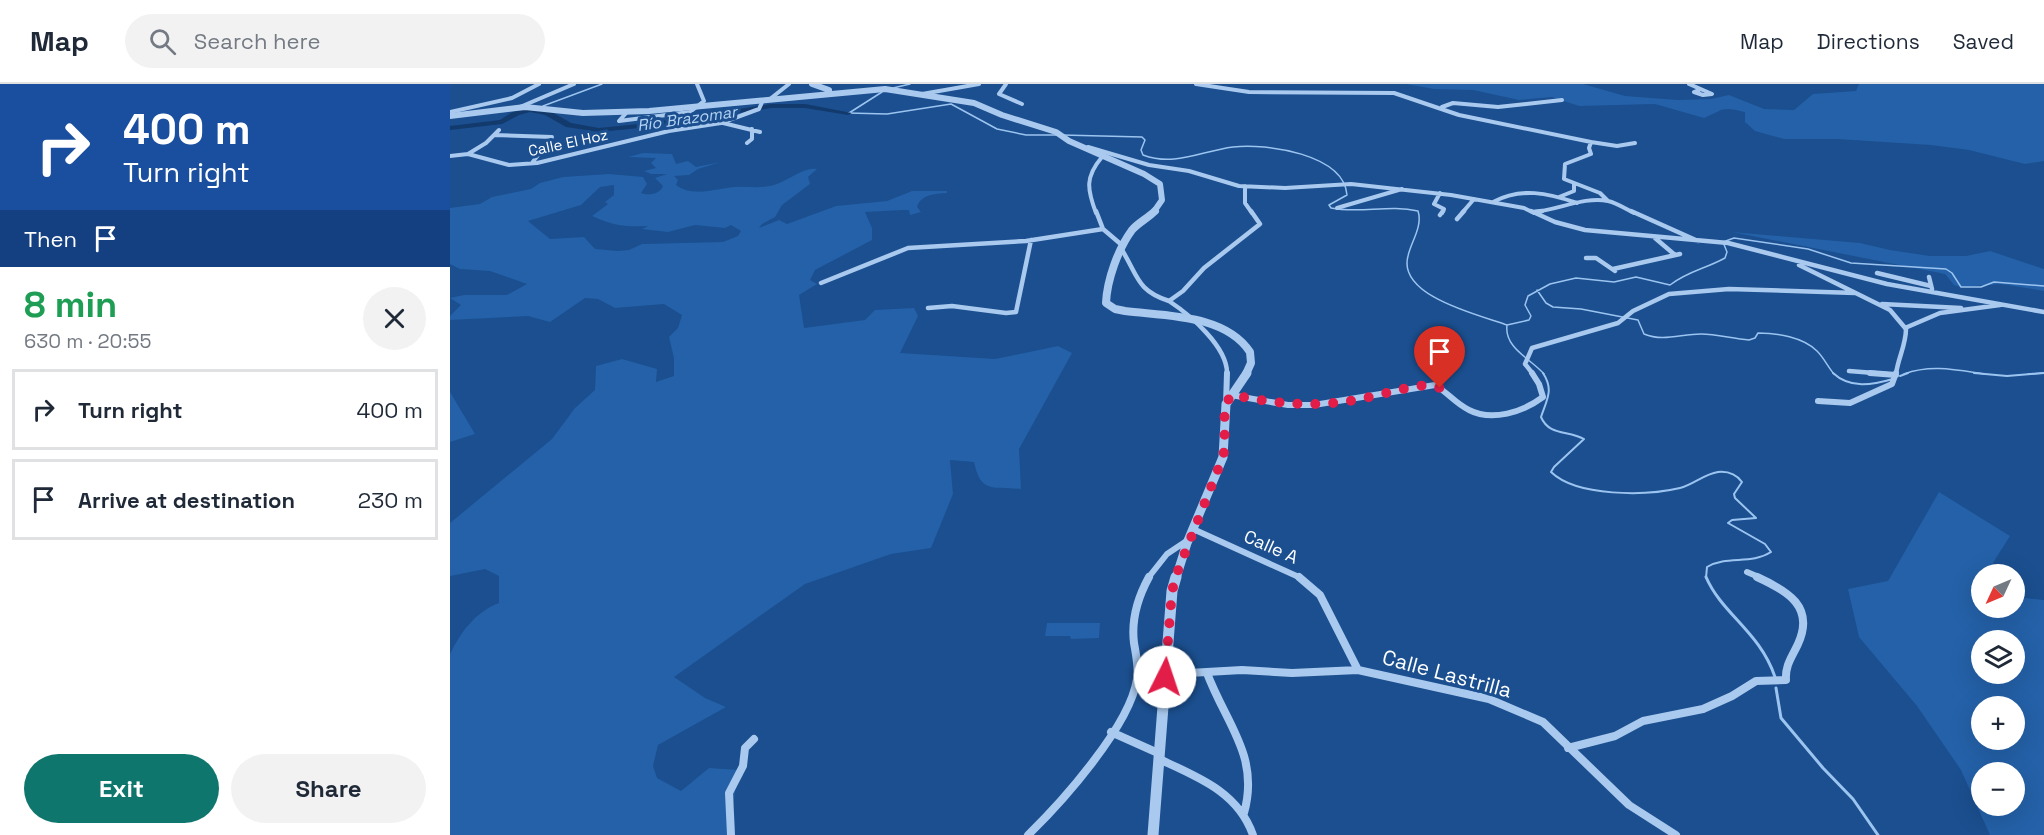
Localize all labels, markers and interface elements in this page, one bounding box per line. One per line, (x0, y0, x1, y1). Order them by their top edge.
search box (125, 14, 545, 68)
text: Map (30, 23, 89, 59)
icon: search (146, 25, 179, 58)
text: Search here (194, 27, 321, 55)
text: Map (1740, 28, 1784, 55)
text: Directions (1817, 28, 1920, 55)
text: Saved (1953, 28, 2014, 55)
water label: Río Brazomar (636, 101, 740, 136)
text: 400 m (123, 103, 251, 156)
icon: right (24, 108, 102, 186)
street label: Calle El Hoz (526, 125, 609, 160)
text: Turn right (123, 155, 250, 190)
icon: arrive (89, 222, 122, 255)
text: Then (24, 225, 77, 253)
text: 8 min (24, 282, 117, 328)
button: close (363, 287, 426, 350)
pin (1414, 326, 1465, 388)
text: 630 m · 20:55 (24, 328, 151, 354)
icon: arrive (1423, 335, 1456, 368)
icon: right (27, 393, 60, 426)
text: Turn right (78, 396, 183, 424)
text: 400 m (356, 396, 423, 424)
icon: arrive (27, 483, 60, 516)
text: Arrive at destination (78, 486, 295, 514)
text: 230 m (358, 486, 423, 514)
street label: Calle A (1240, 524, 1302, 569)
north arrow (1971, 564, 2025, 618)
map controls (1971, 564, 2025, 816)
button: layers (1971, 630, 2025, 684)
street label: Calle Lastrilla (1379, 643, 1515, 704)
position arrow (1133, 645, 1197, 709)
button: + (1971, 696, 2025, 750)
button: Exit (24, 754, 219, 823)
button: Share (231, 754, 426, 823)
button: − (1971, 762, 2025, 816)

